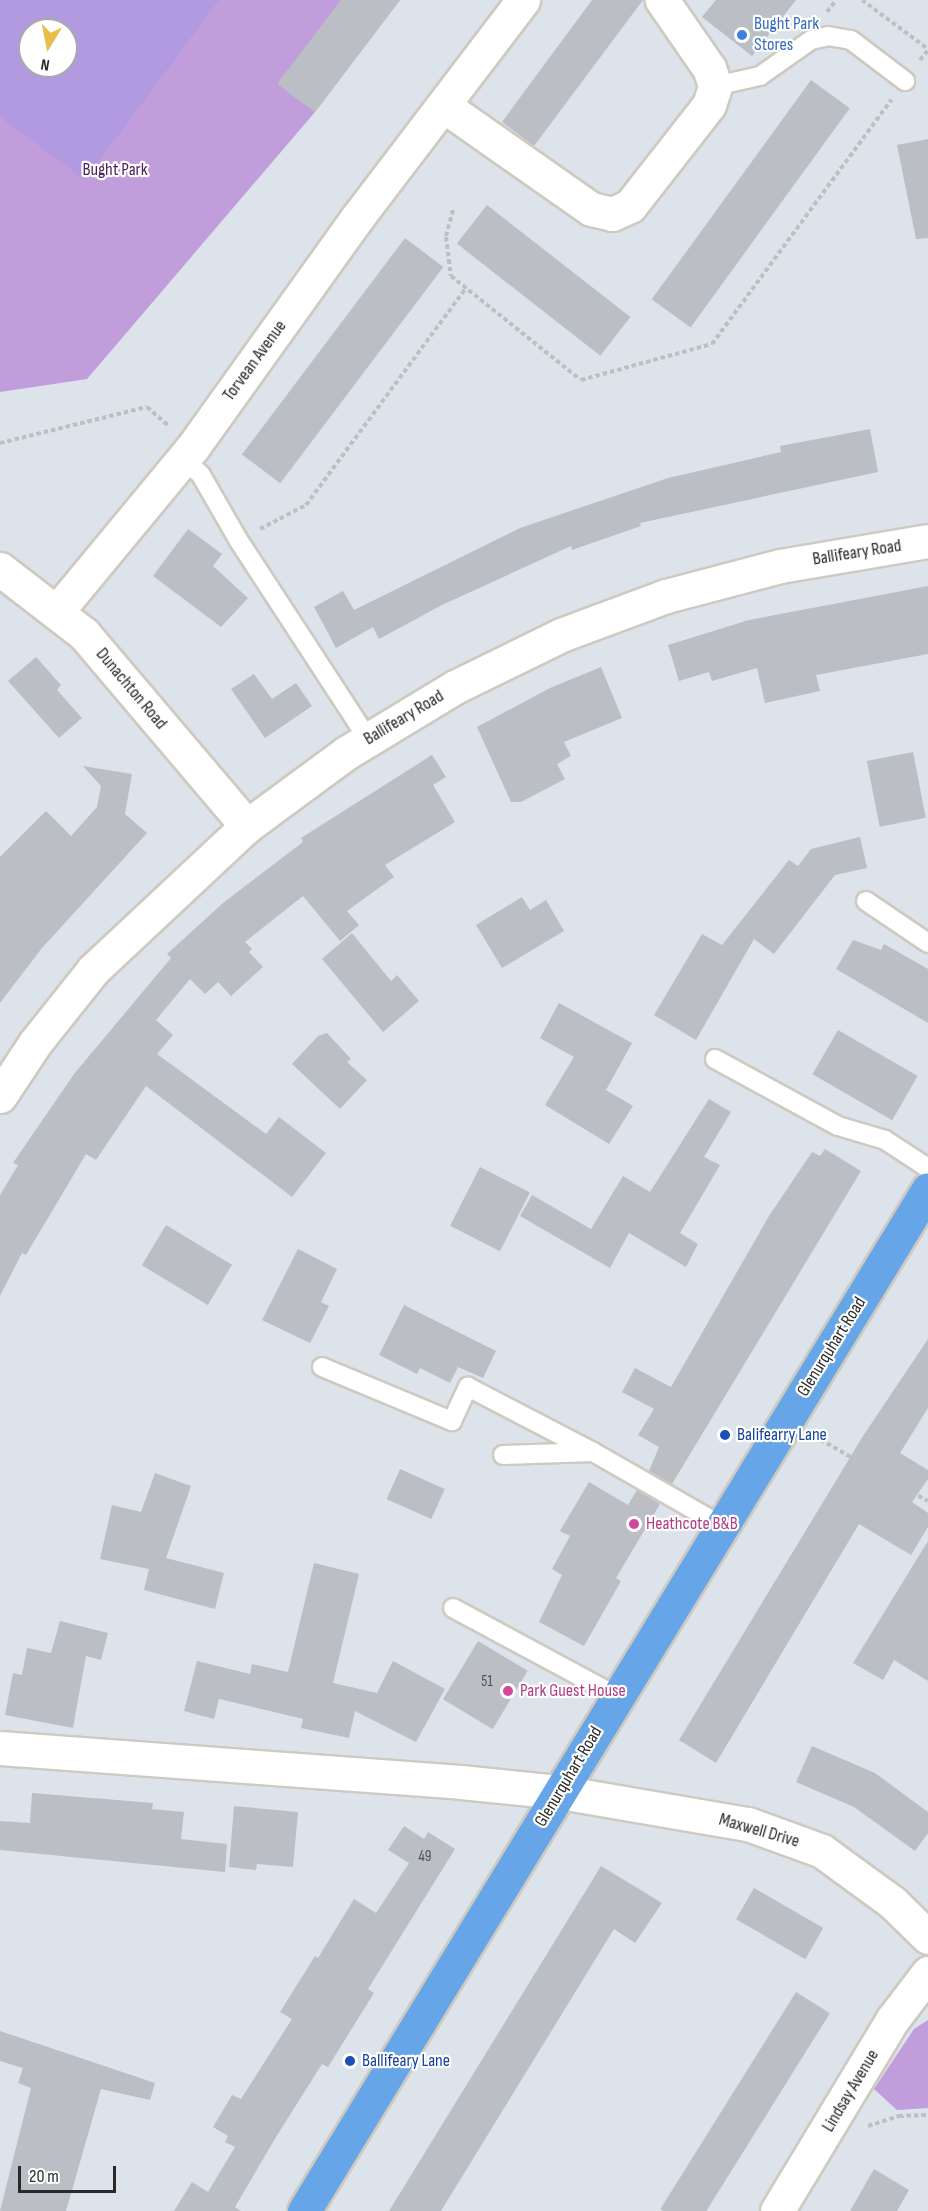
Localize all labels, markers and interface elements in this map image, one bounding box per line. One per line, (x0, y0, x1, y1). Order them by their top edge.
place label: Bught Park Stores (754, 14, 819, 57)
north arrow (18, 18, 78, 78)
marker: Bught Park Stores (735, 28, 749, 42)
text: N (39, 54, 51, 74)
park label: Bught Park (82, 159, 148, 181)
street label: Torvean Avenue (219, 316, 291, 406)
street label: Ballifeary Road (811, 535, 903, 571)
street label: Dunachton Road (91, 644, 171, 734)
street label: Ballifeary Road (360, 686, 448, 750)
street label: Glenurquhart Road (793, 1293, 871, 1401)
place label: Balifearry Lane (737, 1424, 827, 1446)
marker: Balifearry Lane (718, 1428, 732, 1442)
place label: Heathcote B&B (646, 1513, 738, 1535)
marker: Heathcote B&B (627, 1517, 641, 1531)
house number: 51 (481, 1673, 493, 1691)
place label: Park Guest House (520, 1680, 626, 1702)
marker: Park Guest House (501, 1684, 515, 1698)
street label: Glenurquhart Road (531, 1723, 607, 1831)
street label: Maxwell Drive (716, 1809, 802, 1853)
house number: 49 (419, 1848, 431, 1866)
street label: Lindsay Avenue (818, 2046, 884, 2136)
place label: Ballifeary Lane (362, 2050, 450, 2072)
marker: Ballifeary Lane (343, 2054, 357, 2068)
scale bar (21, 2154, 118, 2192)
text: 20 m (29, 2166, 59, 2187)

